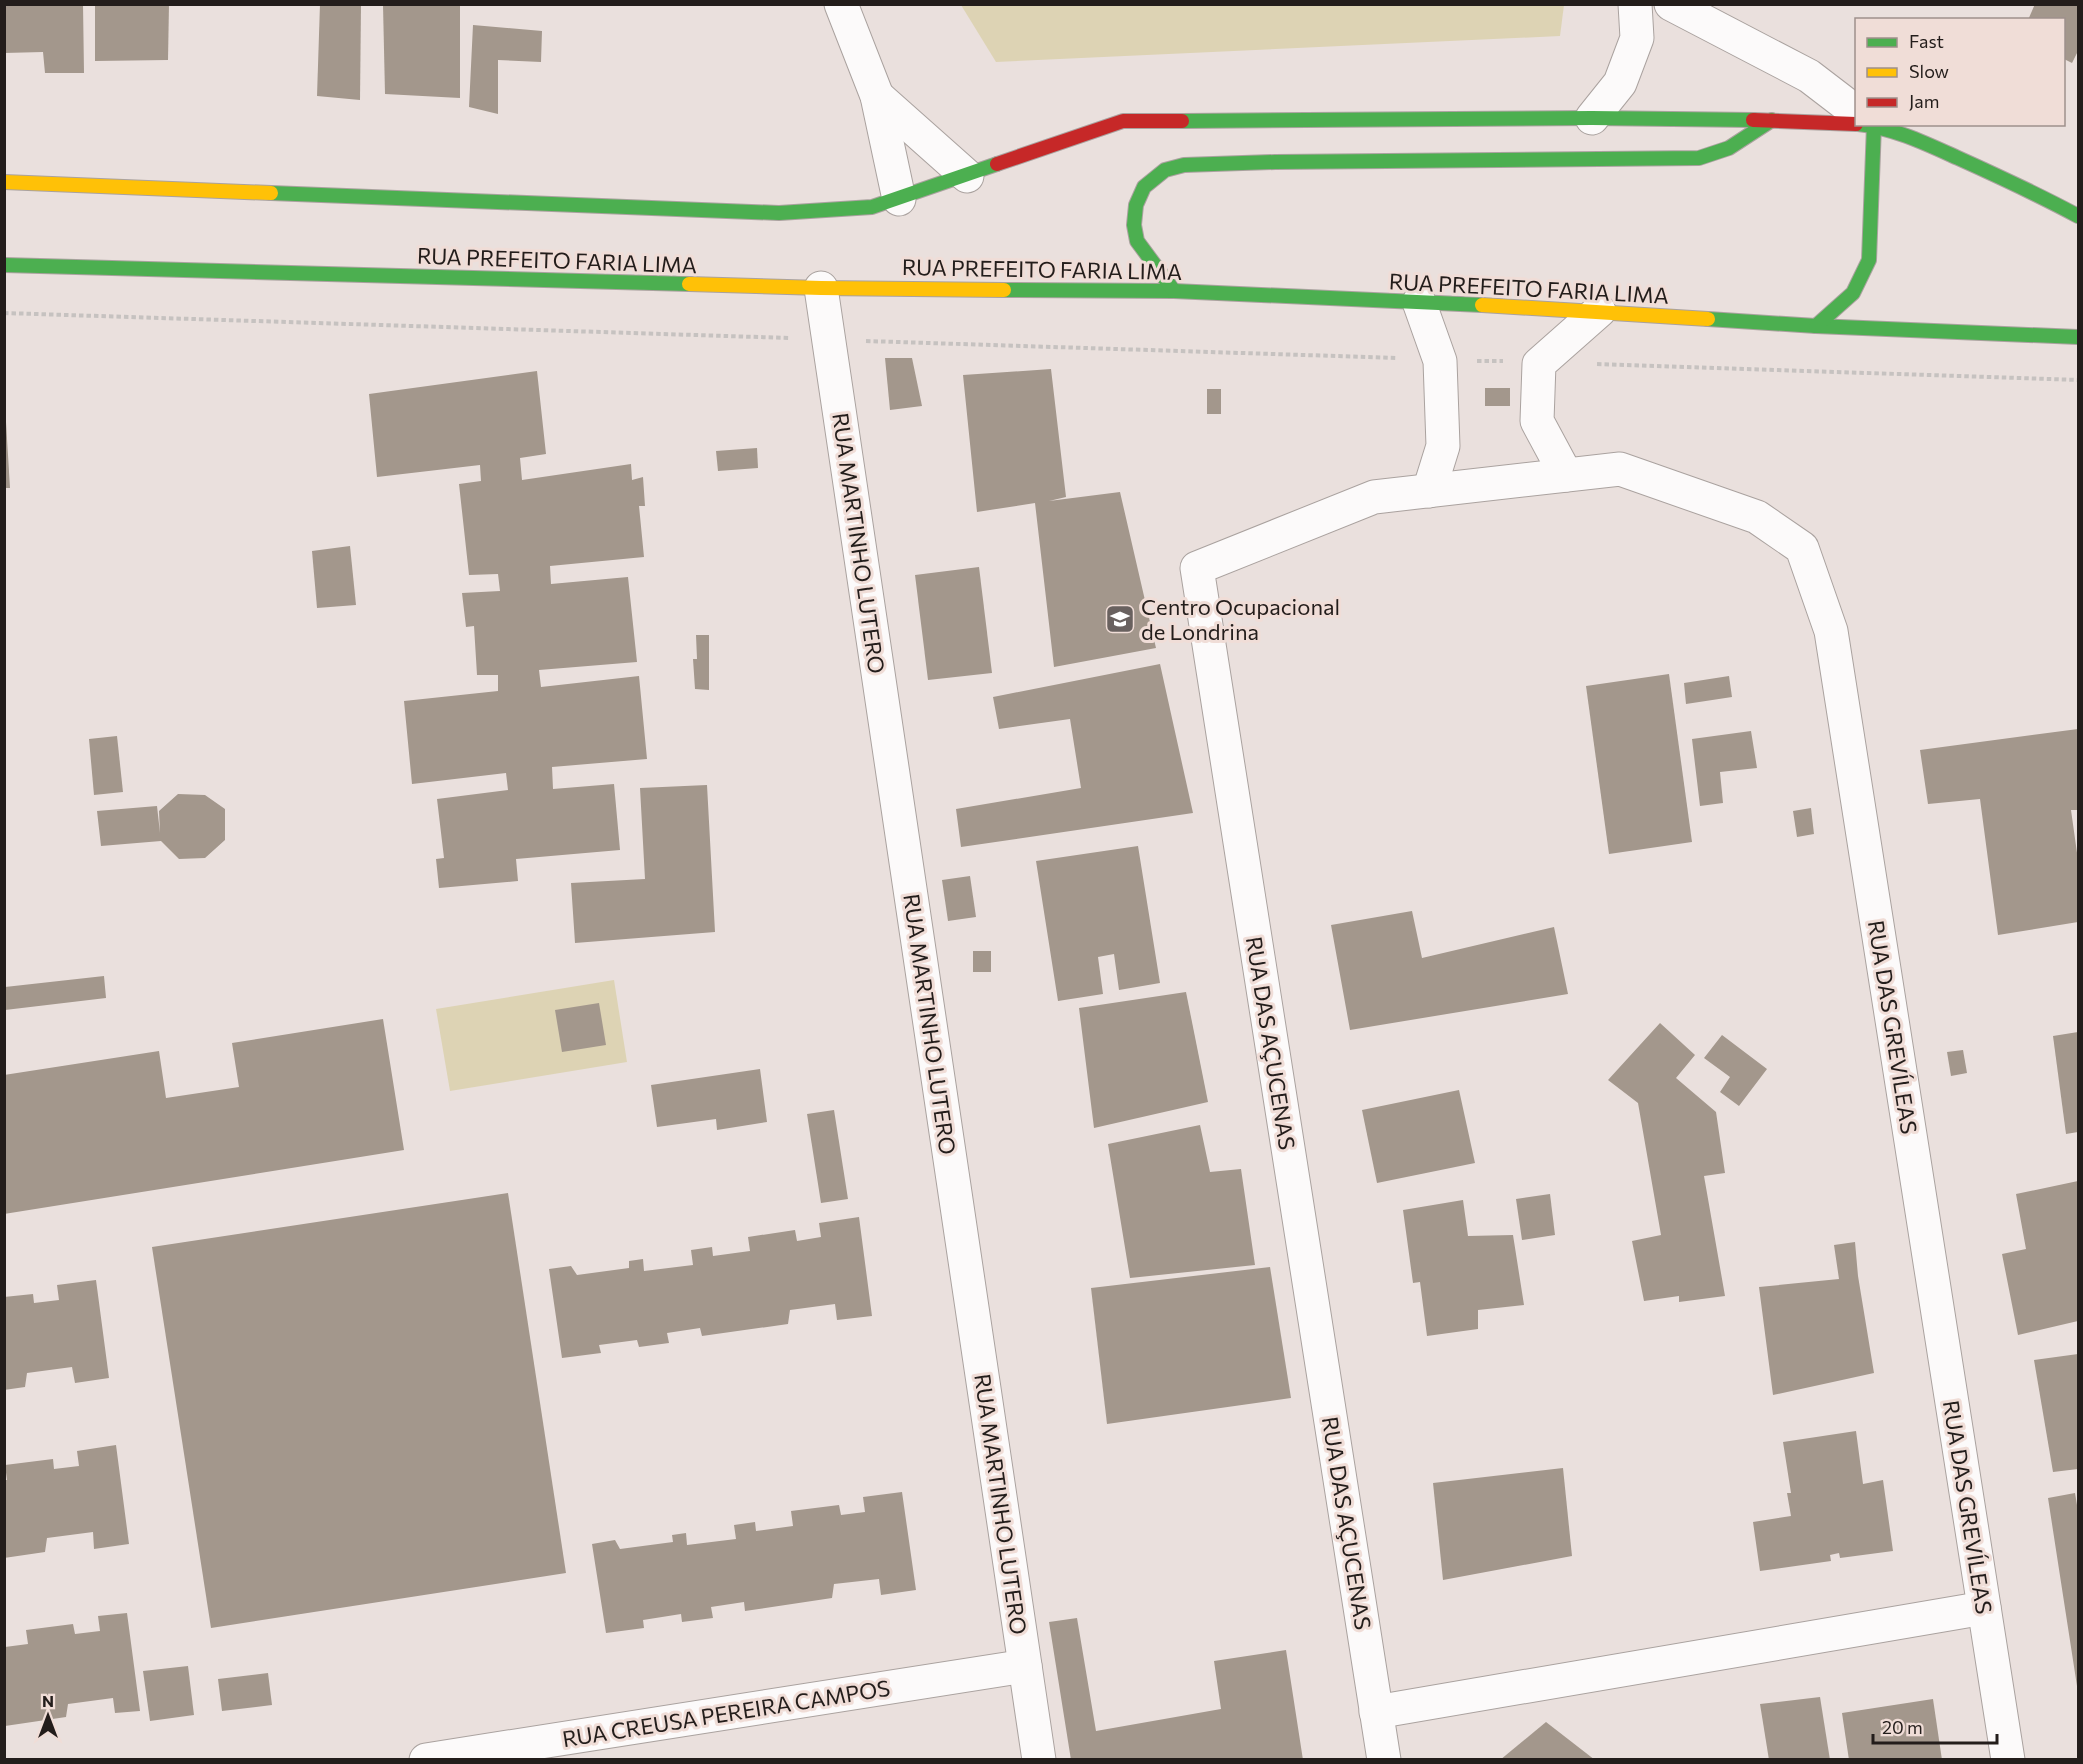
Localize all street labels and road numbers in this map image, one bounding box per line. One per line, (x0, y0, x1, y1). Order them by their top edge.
street label: RUA PREFEITO FARIA LIMA (416, 242, 698, 278)
street label: RUA PREFEITO FARIA LIMA (902, 253, 1182, 285)
street label: RUA PREFEITO FARIA LIMA (1388, 267, 1670, 309)
street label: RUA MARTINHO LUTERO (827, 411, 891, 675)
street label: RUA MARTINHO LUTERO (898, 892, 962, 1156)
street label: RUA DAS GREVÍLEAS (1863, 918, 1923, 1136)
street label: RUA DAS AÇUCENAS (1241, 935, 1301, 1152)
street label: RUA MARTINHO LUTERO (969, 1372, 1033, 1636)
street label: RUA DAS GREVÍLEAS (1938, 1398, 1998, 1616)
street label: RUA DAS AÇUCENAS (1317, 1415, 1377, 1632)
street label: RUA CREUSA PEREIRA CAMPOS (560, 1674, 892, 1752)

